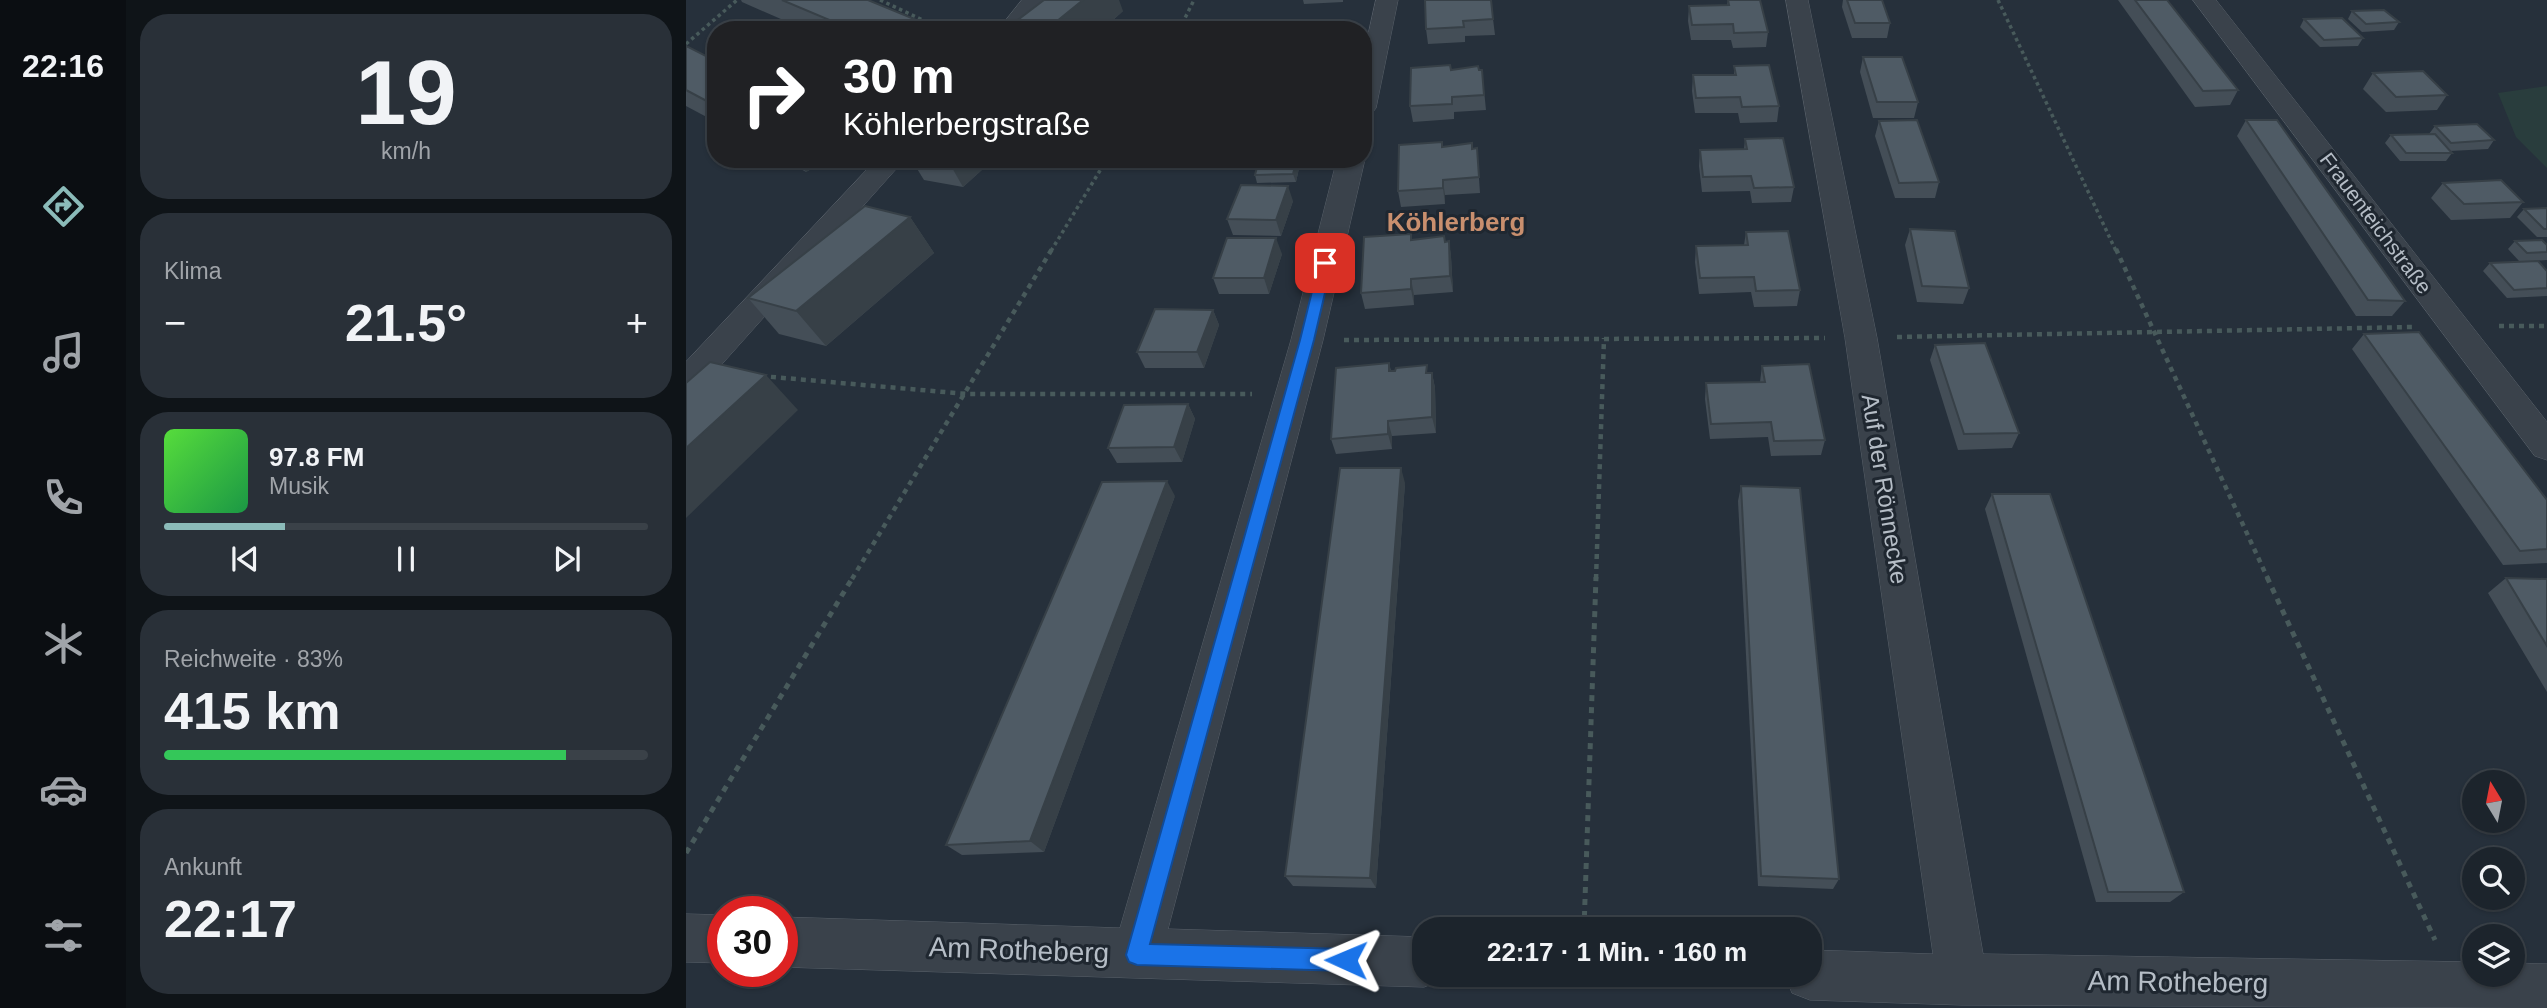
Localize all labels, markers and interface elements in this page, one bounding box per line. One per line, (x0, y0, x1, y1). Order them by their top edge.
text: 19 (355, 42, 457, 143)
text: 22:16 (22, 48, 104, 84)
icon: right (728, 49, 819, 140)
text: 30 m (843, 49, 955, 103)
text: Köhlerbergstraße (843, 106, 1090, 142)
text: km/h (381, 138, 431, 164)
street label: Frauenteichstraße (2316, 148, 2436, 298)
icon: directions (39, 182, 88, 231)
district label: Köhlerberg (1387, 207, 1525, 237)
pin (1295, 233, 1355, 293)
icon: arrive (1306, 244, 1344, 282)
text: Klima (164, 258, 222, 284)
text: 21.5° (345, 294, 467, 352)
text: − (164, 302, 186, 344)
text: + (626, 302, 648, 344)
icon: music (39, 328, 88, 377)
street label: Auf der Rönnecke (1857, 392, 1913, 586)
text: 97.8 FM (269, 442, 364, 472)
icon: phone (39, 473, 88, 522)
text: Musik (269, 473, 329, 499)
icon: previous (226, 540, 264, 578)
icon: pause (387, 540, 425, 578)
icon: next (548, 540, 586, 578)
icon: climate (39, 619, 88, 668)
text: Reichweite · 83% (164, 646, 343, 672)
text: 415 km (164, 682, 340, 740)
icon: car (39, 765, 88, 814)
north arrow (2462, 770, 2525, 833)
map controls (2462, 770, 2525, 987)
button: search (2462, 847, 2525, 910)
text: Ankunft (164, 854, 242, 880)
text: 22:17 (164, 890, 297, 948)
speed limit sign: 30 (707, 896, 798, 987)
icon: filters (39, 911, 88, 960)
position arrow (1309, 923, 1383, 997)
button: layers (2462, 924, 2525, 987)
street label: Am Rotheberg (928, 931, 1110, 969)
text: 22:17 · 1 Min. · 160 m (1487, 937, 1747, 967)
street label: Am Rotheberg (2087, 965, 2269, 999)

